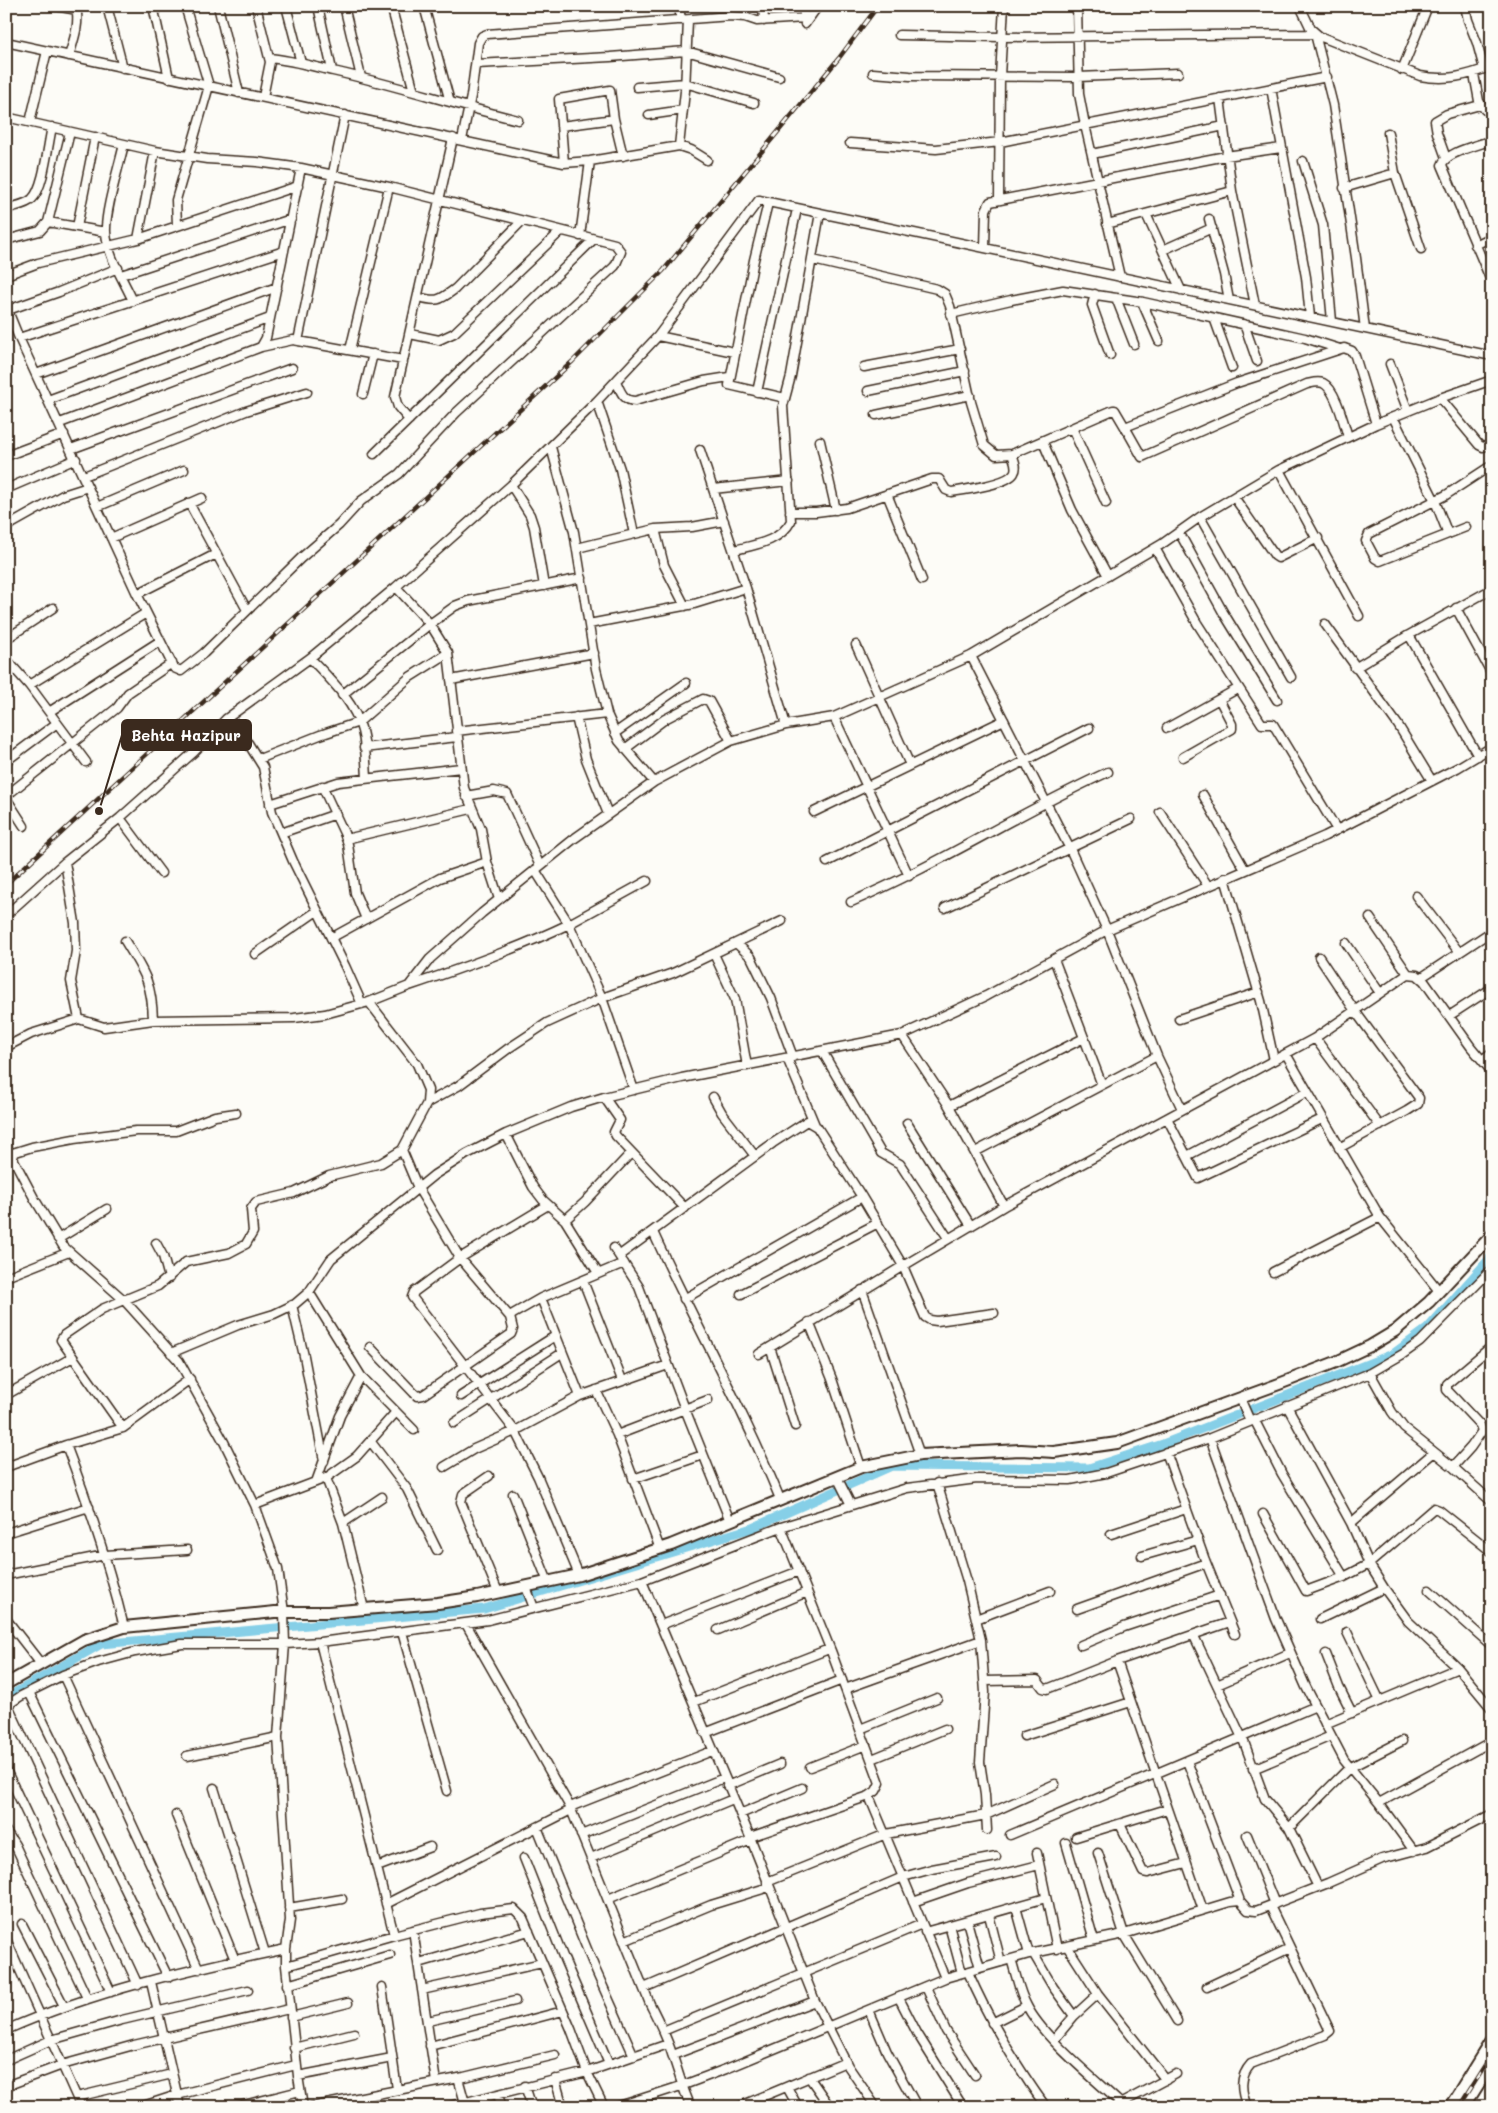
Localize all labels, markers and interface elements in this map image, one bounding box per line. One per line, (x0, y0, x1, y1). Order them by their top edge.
callout: Behta Hazipur (122, 720, 251, 750)
text: Behta Hazipur (131, 725, 241, 745)

